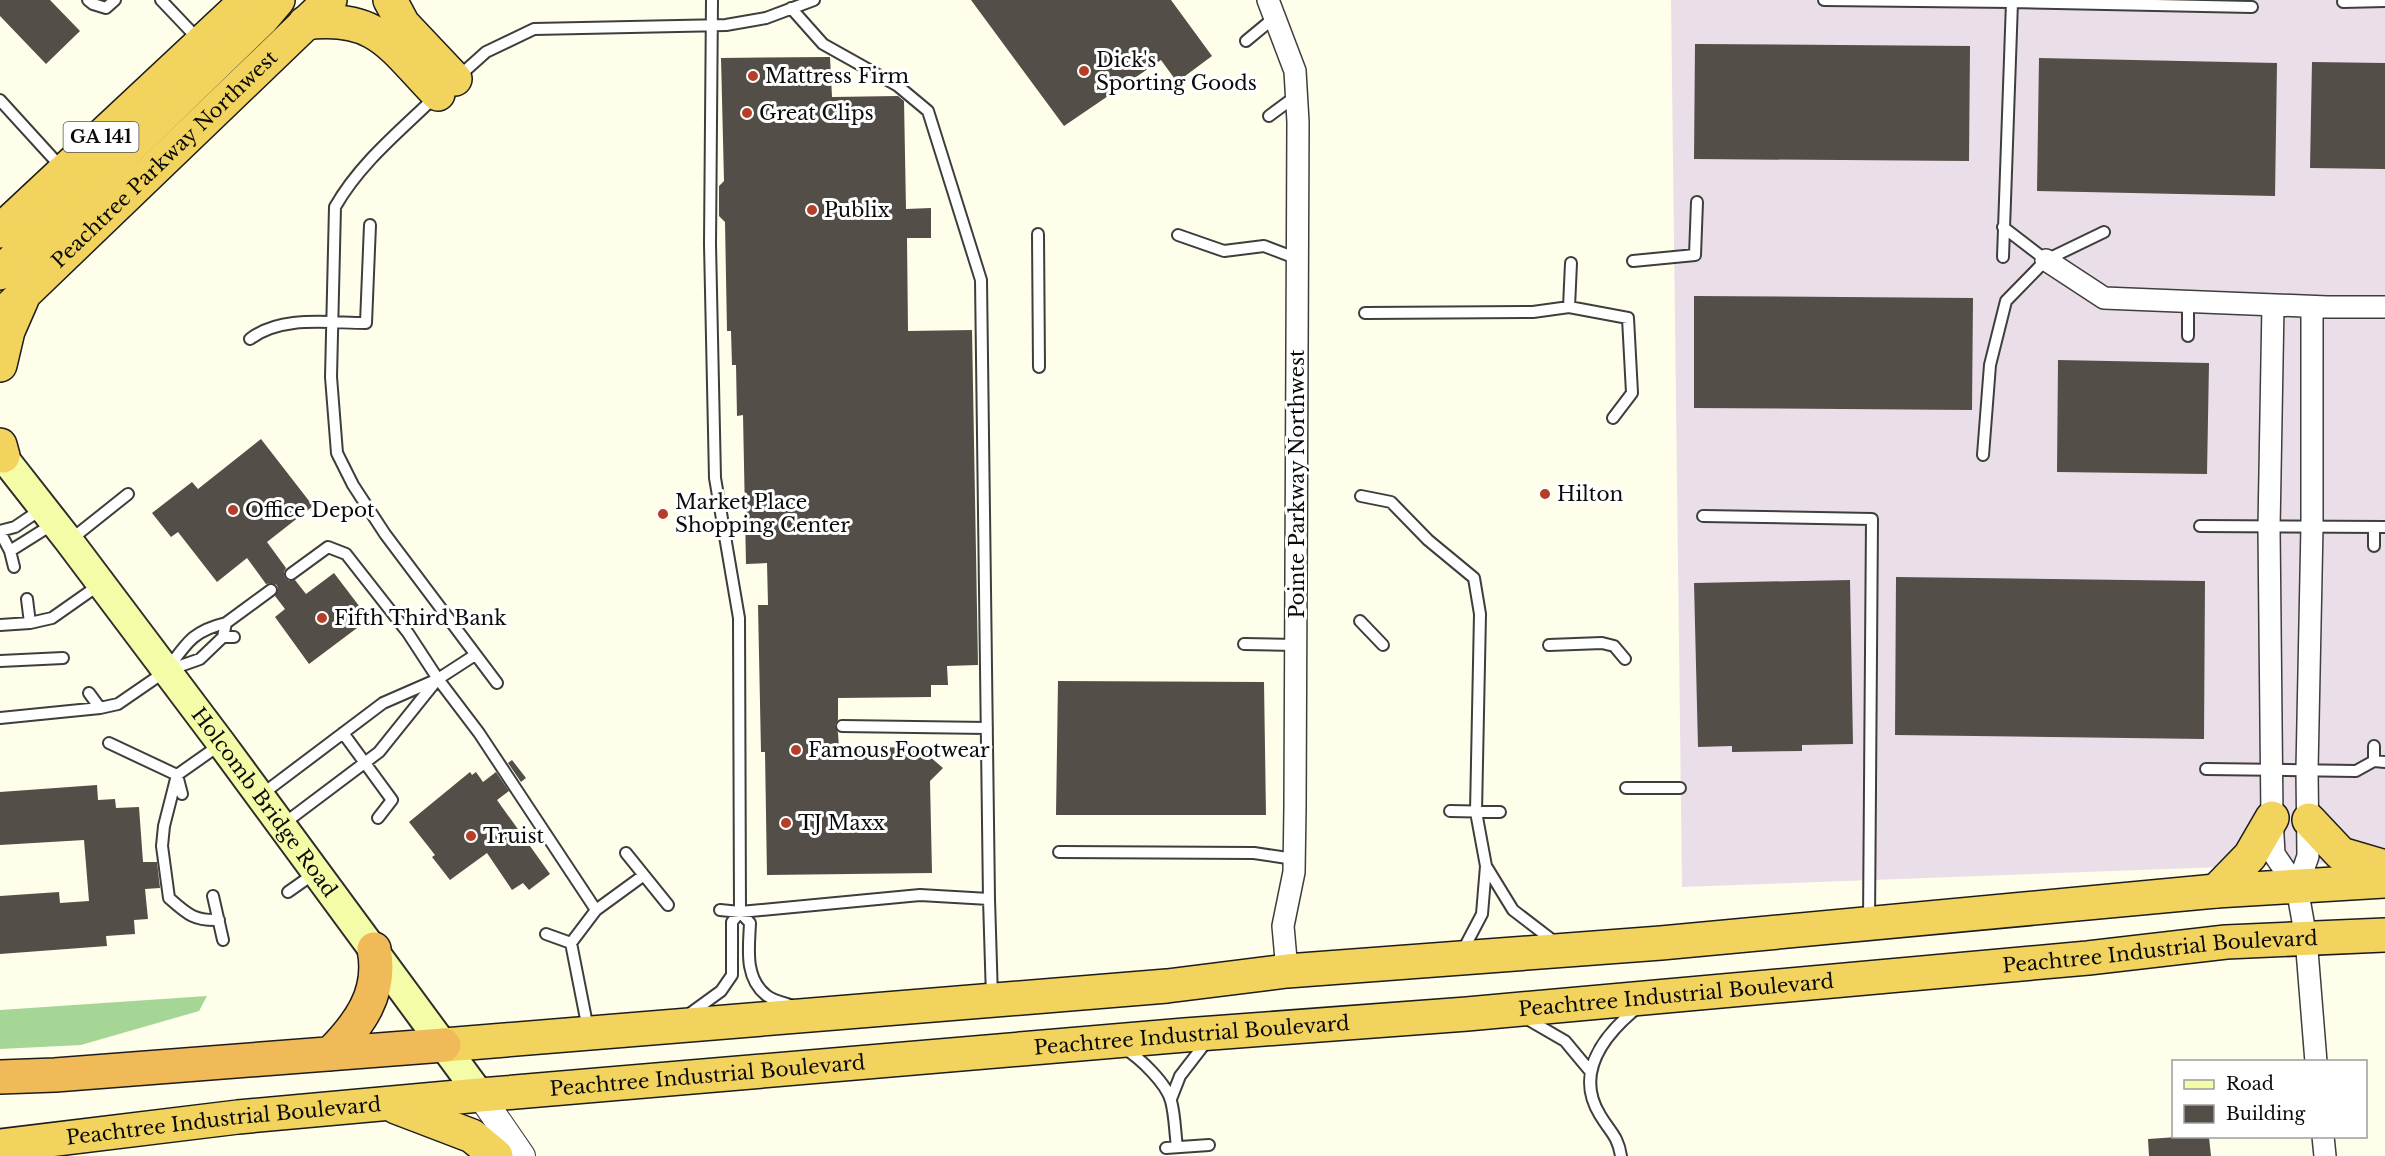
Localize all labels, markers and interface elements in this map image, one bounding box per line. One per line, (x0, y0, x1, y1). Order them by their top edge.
street label: Peachtree Parkway Northwest (47, 45, 283, 273)
place label: Dick's Sporting Goods (1096, 48, 1257, 95)
place label: Mattress Firm (765, 64, 909, 88)
marker: Dick's Sporting Goods (1077, 64, 1091, 78)
marker: Mattress Firm (746, 69, 760, 83)
place label: Great Clips (759, 101, 874, 125)
marker: Great Clips (740, 106, 754, 120)
road number: GA 141 (63, 122, 138, 152)
place label: Publix (824, 198, 890, 222)
marker: Publix (805, 203, 819, 217)
street label: Pointe Parkway Northwest (1285, 349, 1309, 619)
place label: Hilton (1557, 482, 1623, 506)
marker: Hilton (1538, 487, 1552, 501)
place label: Market Place Shopping Center (675, 490, 850, 537)
place label: Office Depot (245, 498, 375, 522)
marker: Office Depot (226, 503, 240, 517)
marker: Market Place Shopping Center (656, 507, 670, 521)
place label: Fifth Third Bank (334, 606, 507, 630)
marker: Fifth Third Bank (315, 611, 329, 625)
street label: Holcomb Bridge Road (187, 703, 342, 902)
place label: Famous Footwear (808, 738, 990, 762)
marker: Famous Footwear (789, 743, 803, 757)
place label: TJ Maxx (798, 811, 885, 835)
marker: TJ Maxx (779, 816, 793, 830)
place label: Truist (483, 824, 544, 848)
marker: Truist (464, 829, 478, 843)
street label: Peachtree Industrial Boulevard (2001, 926, 2318, 978)
street label: Peachtree Industrial Boulevard (1517, 969, 1835, 1021)
street label: Peachtree Industrial Boulevard (1033, 1011, 1350, 1060)
street label: Peachtree Industrial Boulevard (549, 1050, 866, 1101)
legend (2172, 1060, 2367, 1138)
text: Road (2226, 1073, 2274, 1095)
street label: Peachtree Industrial Boulevard (65, 1092, 382, 1150)
text: Building (2226, 1103, 2305, 1125)

